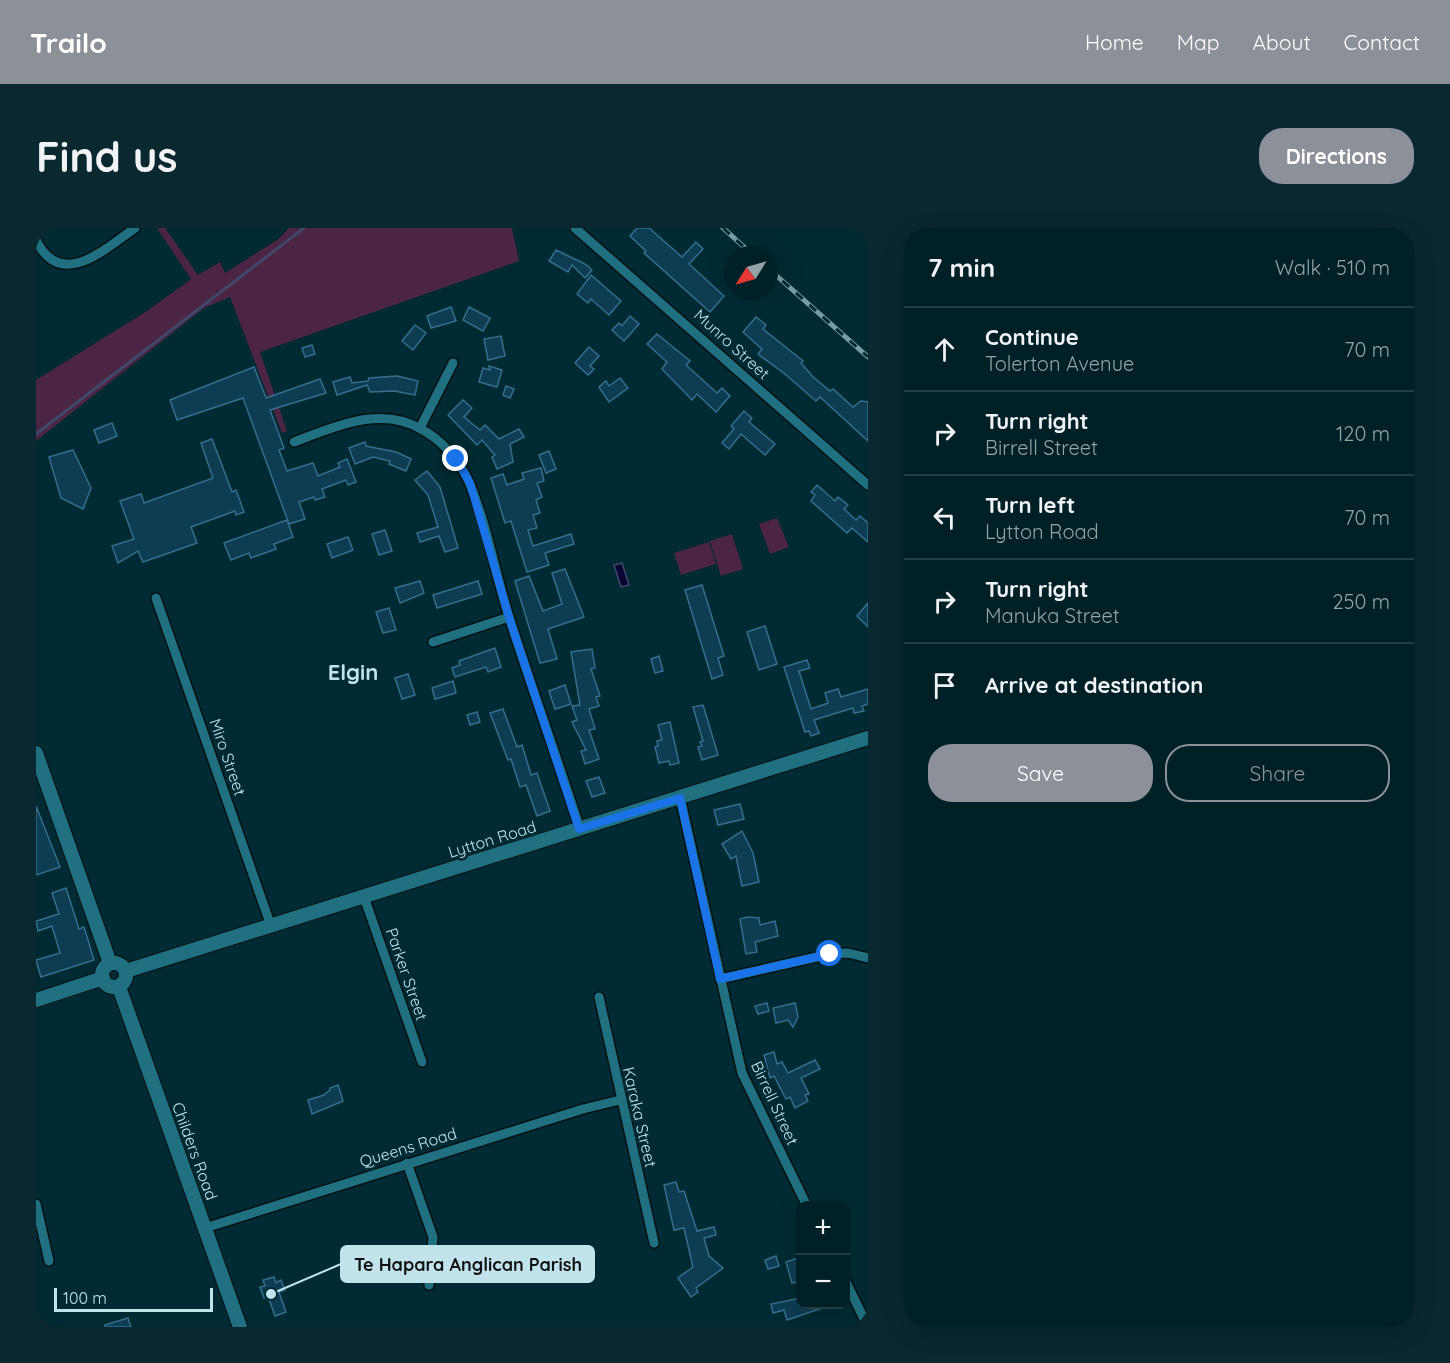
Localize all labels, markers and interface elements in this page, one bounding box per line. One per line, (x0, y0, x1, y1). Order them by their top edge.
text: Trailo (30, 25, 107, 60)
text: Home (1085, 29, 1144, 55)
text: Map (1177, 29, 1220, 55)
text: About (1253, 29, 1311, 55)
text: Contact (1344, 29, 1420, 55)
button: Directions (1259, 128, 1414, 184)
text: Find us (36, 130, 178, 183)
north arrow (724, 246, 778, 300)
text: 7 min (928, 251, 995, 284)
text: Walk · 510 m (1275, 255, 1390, 280)
street label: Munro Street (690, 305, 774, 383)
text: Continue (985, 323, 1079, 351)
icon: ahead (928, 333, 961, 366)
text: 70 m (1344, 337, 1390, 362)
text: Tolerton Avenue (985, 351, 1134, 376)
text: Turn right (985, 407, 1089, 435)
icon: right (928, 417, 961, 450)
text: 120 m (1336, 421, 1390, 446)
text: Birrell Street (985, 435, 1098, 460)
route end (442, 445, 468, 471)
text: Turn left (985, 491, 1075, 519)
icon: left (928, 501, 961, 534)
text: 70 m (1344, 505, 1390, 530)
text: Lytton Road (985, 519, 1099, 544)
text: Turn right (985, 575, 1089, 603)
icon: right (928, 585, 961, 618)
text: 250 m (1332, 589, 1390, 614)
text: Manuka Street (985, 603, 1119, 628)
district label: Elgin (328, 658, 378, 686)
icon: arrive (928, 669, 961, 702)
text: Arrive at destination (985, 671, 1203, 699)
street label: Miro Street (205, 716, 251, 798)
button: Save (928, 744, 1153, 802)
button: Share (1165, 744, 1390, 802)
street label: Lytton Road (446, 816, 538, 862)
street label: Parker Street (382, 925, 432, 1023)
route start (816, 940, 842, 966)
street label: Birrell Street (747, 1058, 803, 1148)
street label: Karaka Street (619, 1065, 661, 1169)
street label: Childers Road (168, 1099, 222, 1203)
street label: Queens Road (357, 1123, 459, 1171)
map controls (796, 1201, 850, 1309)
button: + (796, 1201, 850, 1255)
callout: Te Hapara Anglican Parish (341, 1246, 594, 1282)
text: Te Hapara Anglican Parish (354, 1253, 582, 1276)
button: − (796, 1255, 850, 1309)
scale bar (54, 1285, 213, 1312)
text: 100 m (63, 1288, 107, 1308)

